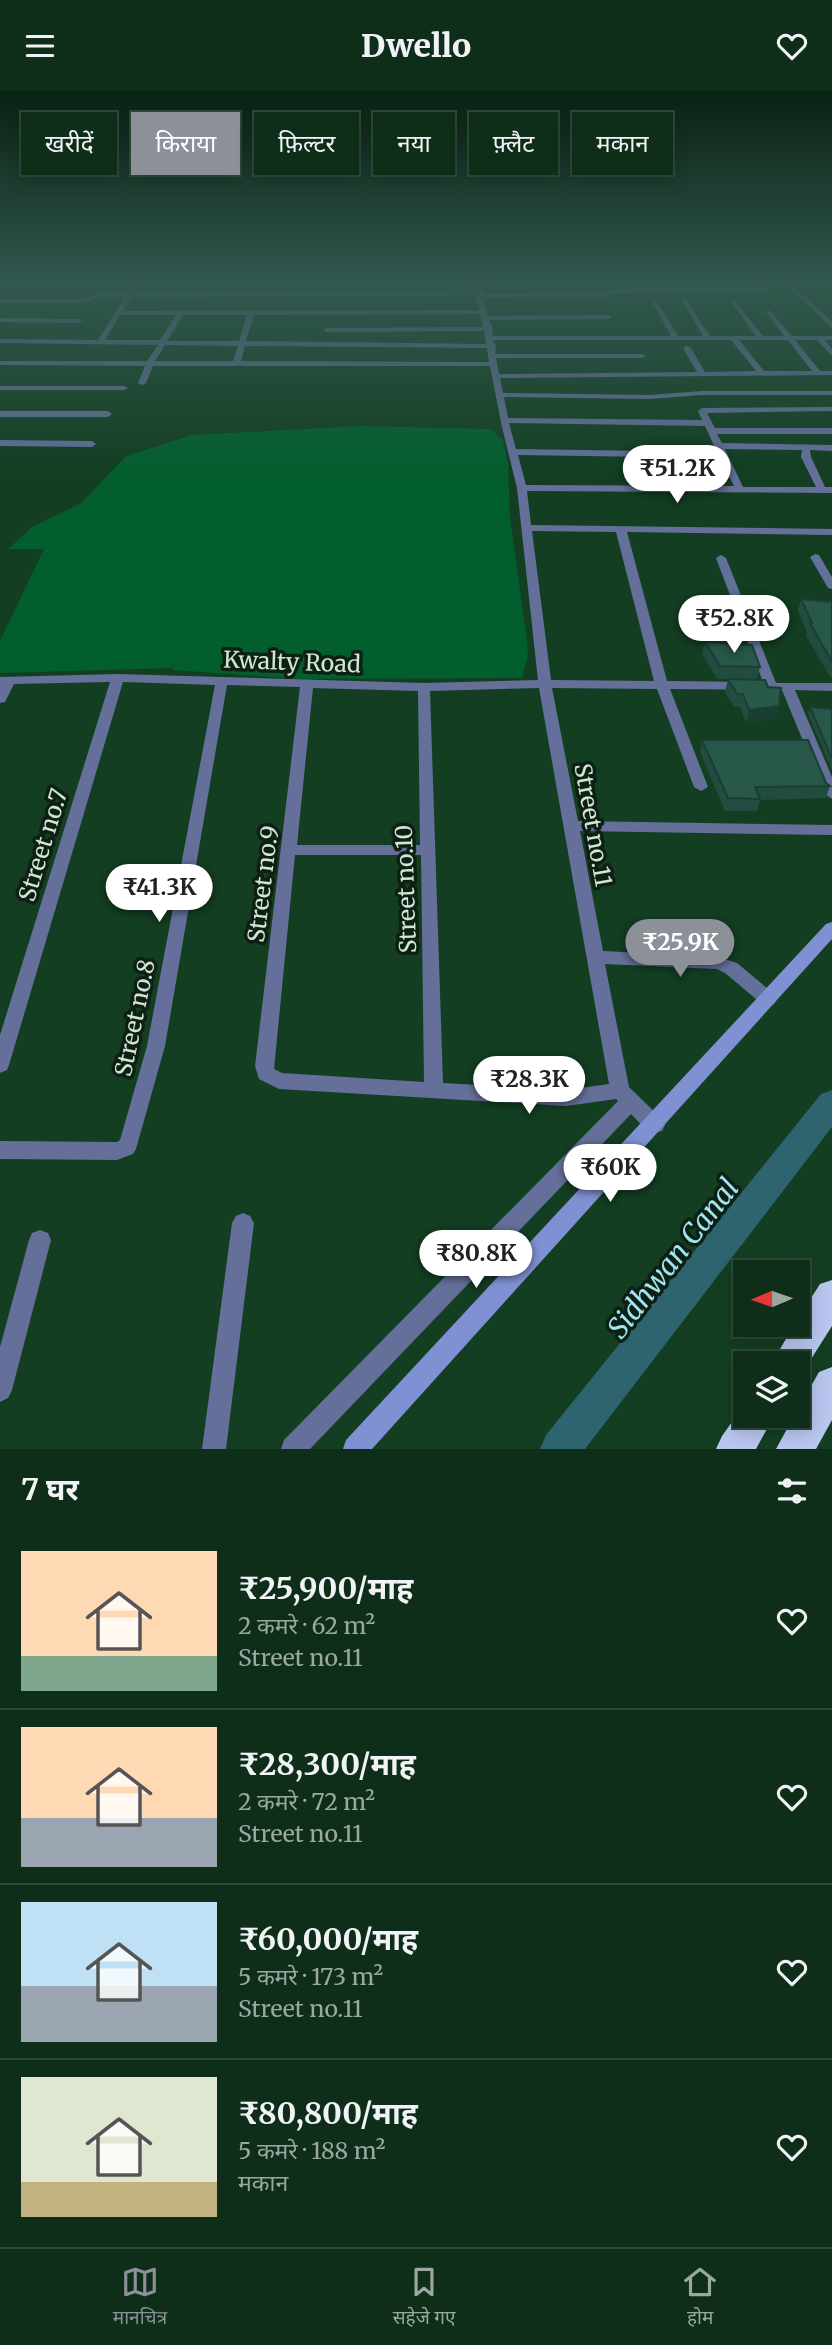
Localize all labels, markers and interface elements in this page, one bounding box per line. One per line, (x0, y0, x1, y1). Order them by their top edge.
text: Dwello (361, 26, 471, 66)
icon: menu (21, 27, 59, 65)
icon: heart (773, 27, 811, 65)
chip: खरीदें (21, 112, 117, 175)
chip: किराया (131, 112, 240, 175)
chip: फ़िल्टर (254, 112, 359, 175)
chip: नया (373, 112, 455, 175)
chip: फ़्लैट (469, 112, 558, 175)
chip: मकान (572, 112, 673, 175)
pin: ₹51.2K (620, 445, 734, 505)
text: ₹51.2K (639, 453, 715, 482)
pin: ₹52.8K (677, 595, 791, 655)
text: ₹52.8K (694, 603, 774, 632)
street label: Kwalty Road (223, 645, 361, 678)
street label: Street no.11 (568, 761, 619, 889)
street label: Street no.7 (12, 785, 73, 905)
street label: Street no.9 (241, 824, 284, 944)
street label: Street no.10 (389, 824, 422, 954)
pin: ₹41.3K (102, 865, 216, 924)
text: ₹41.3K (122, 872, 196, 901)
pin: ₹25.9K (623, 919, 737, 979)
text: ₹25.9K (641, 927, 719, 956)
street label: Street no.8 (108, 957, 161, 1079)
pin: ₹28.3K (472, 1056, 586, 1116)
text: ₹28.3K (489, 1064, 569, 1093)
pin: ₹60K (569, 1145, 651, 1204)
text: ₹60K (580, 1152, 640, 1181)
water label: Sidhwan Canal (599, 1171, 747, 1345)
pin: ₹80.8K (419, 1231, 533, 1290)
text: ₹80.8K (435, 1238, 517, 1267)
north arrow (733, 1260, 810, 1337)
map controls (733, 1260, 810, 1428)
button: layers (733, 1351, 810, 1428)
text: 7 घर (21, 1470, 79, 1508)
icon: filters (773, 1472, 811, 1510)
text: ₹25,900/माह (238, 1569, 413, 1607)
icon: home (77, 1579, 161, 1663)
icon: heart (773, 1602, 811, 1640)
text: 2 कमरे · 62 m² (238, 1611, 375, 1640)
text: Street no.11 (238, 1643, 363, 1672)
text: ₹28,300/माह (238, 1745, 416, 1783)
icon: home (77, 1755, 161, 1839)
icon: heart (773, 1778, 811, 1816)
text: 2 कमरे · 72 m² (238, 1787, 375, 1816)
text: Street no.11 (238, 1819, 363, 1848)
text: ₹60,000/माह (238, 1920, 418, 1958)
icon: home (77, 1930, 161, 2014)
icon: heart (773, 1953, 811, 1991)
text: 5 कमरे · 173 m² (238, 1962, 383, 1991)
text: Street no.11 (238, 1994, 363, 2023)
text: ₹80,800/माह (238, 2094, 418, 2132)
icon: home (77, 2105, 161, 2189)
icon: heart (773, 2128, 811, 2166)
text: 5 कमरे · 188 m² (238, 2136, 385, 2165)
text: मकान (238, 2168, 288, 2197)
tab: मानचित्र (113, 2263, 167, 2332)
tab: सहेजे गए (393, 2263, 456, 2332)
tab: होम (681, 2263, 719, 2332)

